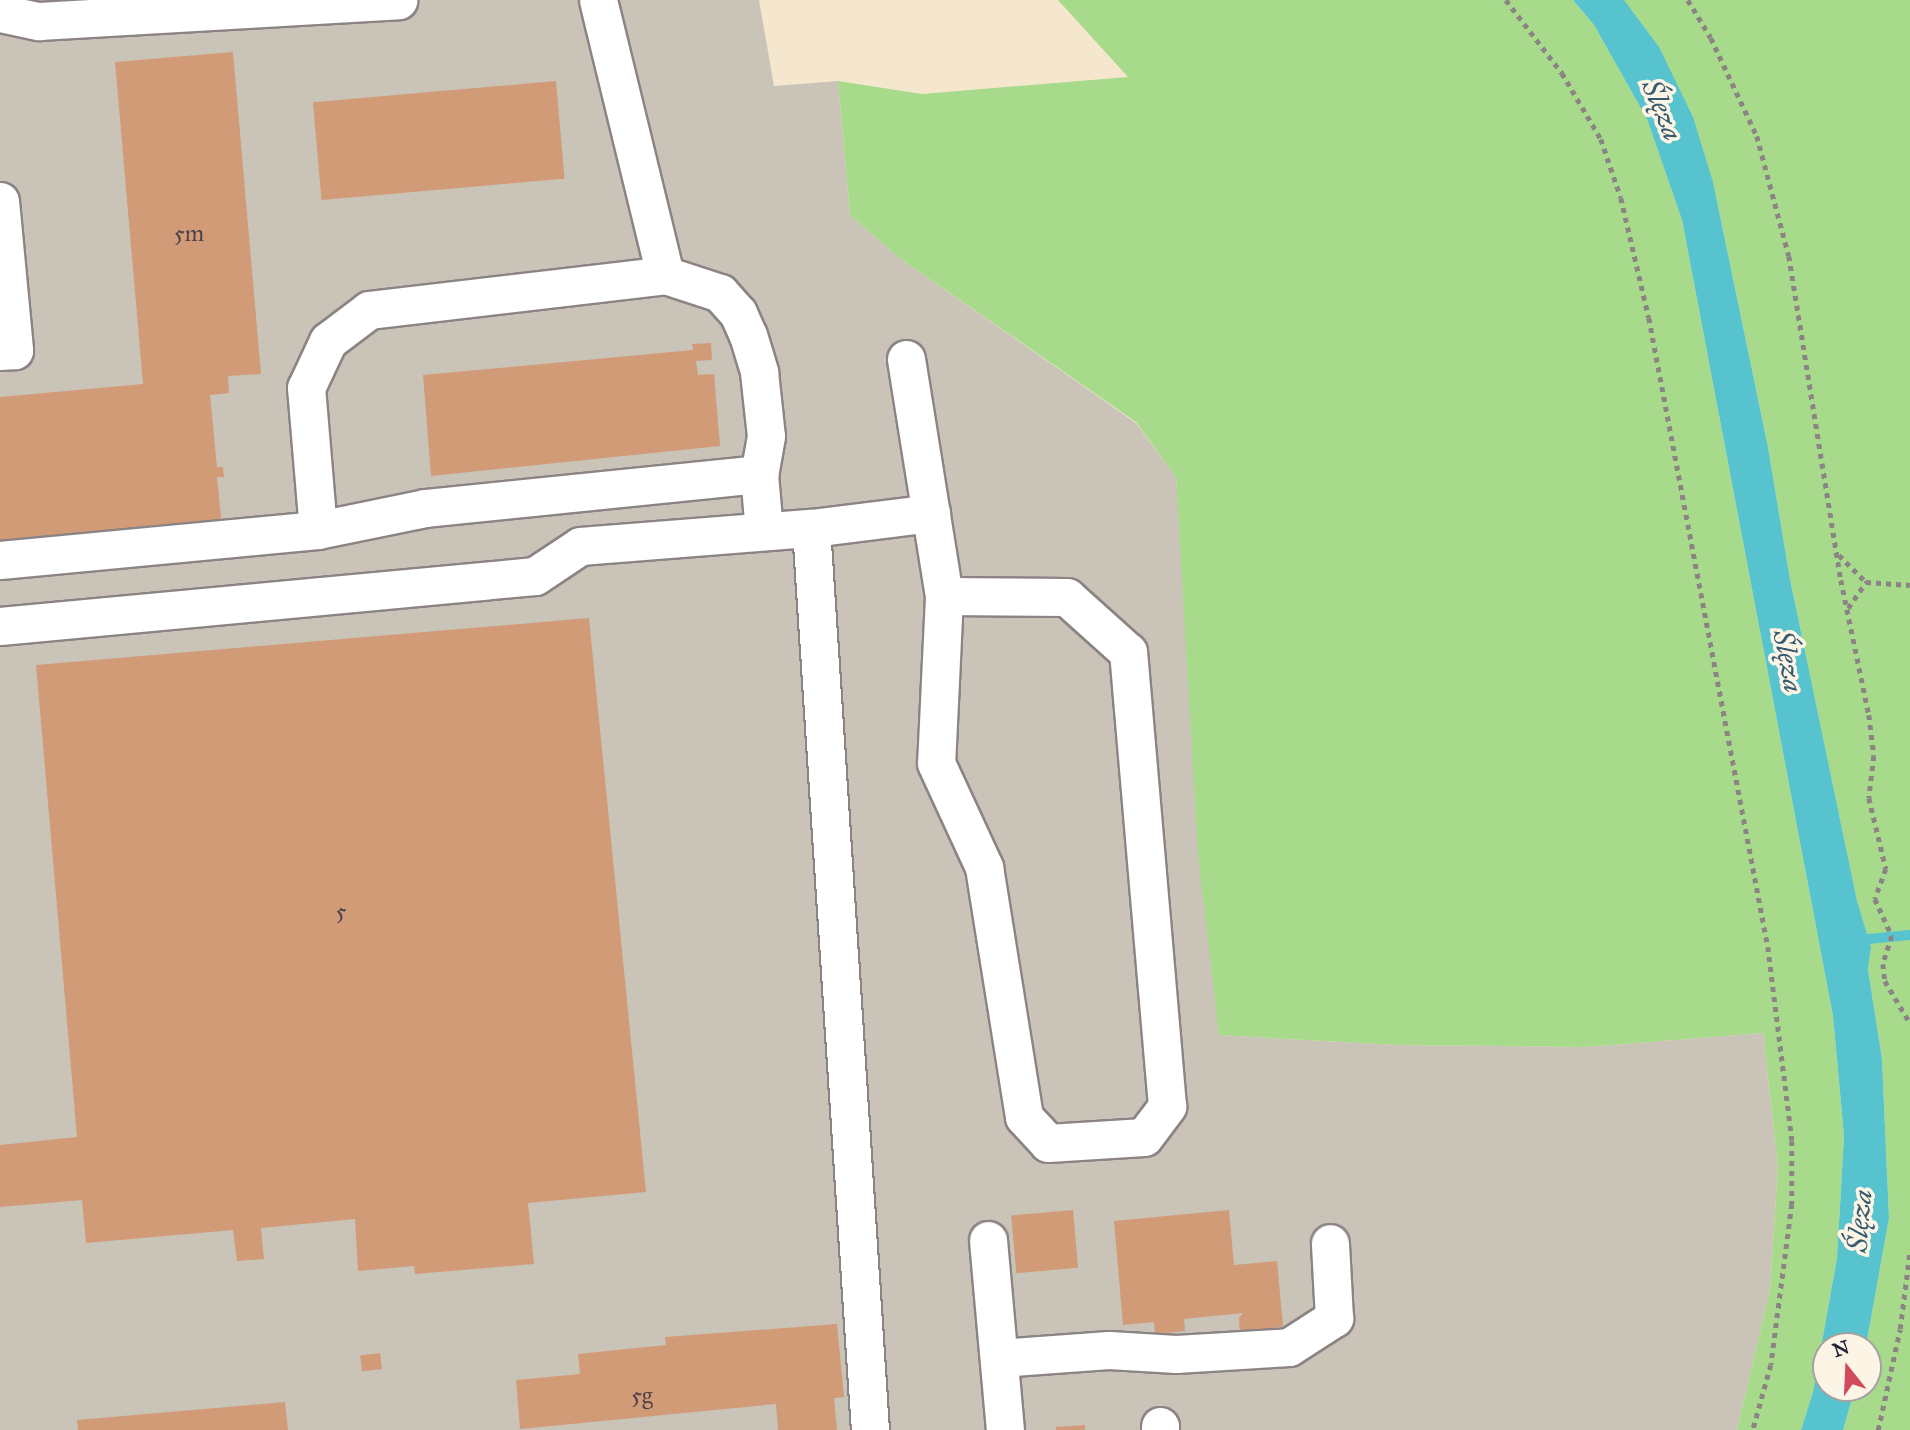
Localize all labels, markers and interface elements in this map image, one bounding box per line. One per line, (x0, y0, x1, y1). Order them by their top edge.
water label: Ślęza (1634, 75, 1690, 145)
house number: 5m (174, 219, 204, 247)
water label: Ślęza (1766, 627, 1810, 695)
house number: 5 (336, 897, 346, 925)
water label: Ślęza (1841, 1188, 1879, 1254)
north arrow (1812, 1332, 1882, 1402)
text: N (1830, 1335, 1852, 1362)
house number: 5g (631, 1381, 653, 1409)

